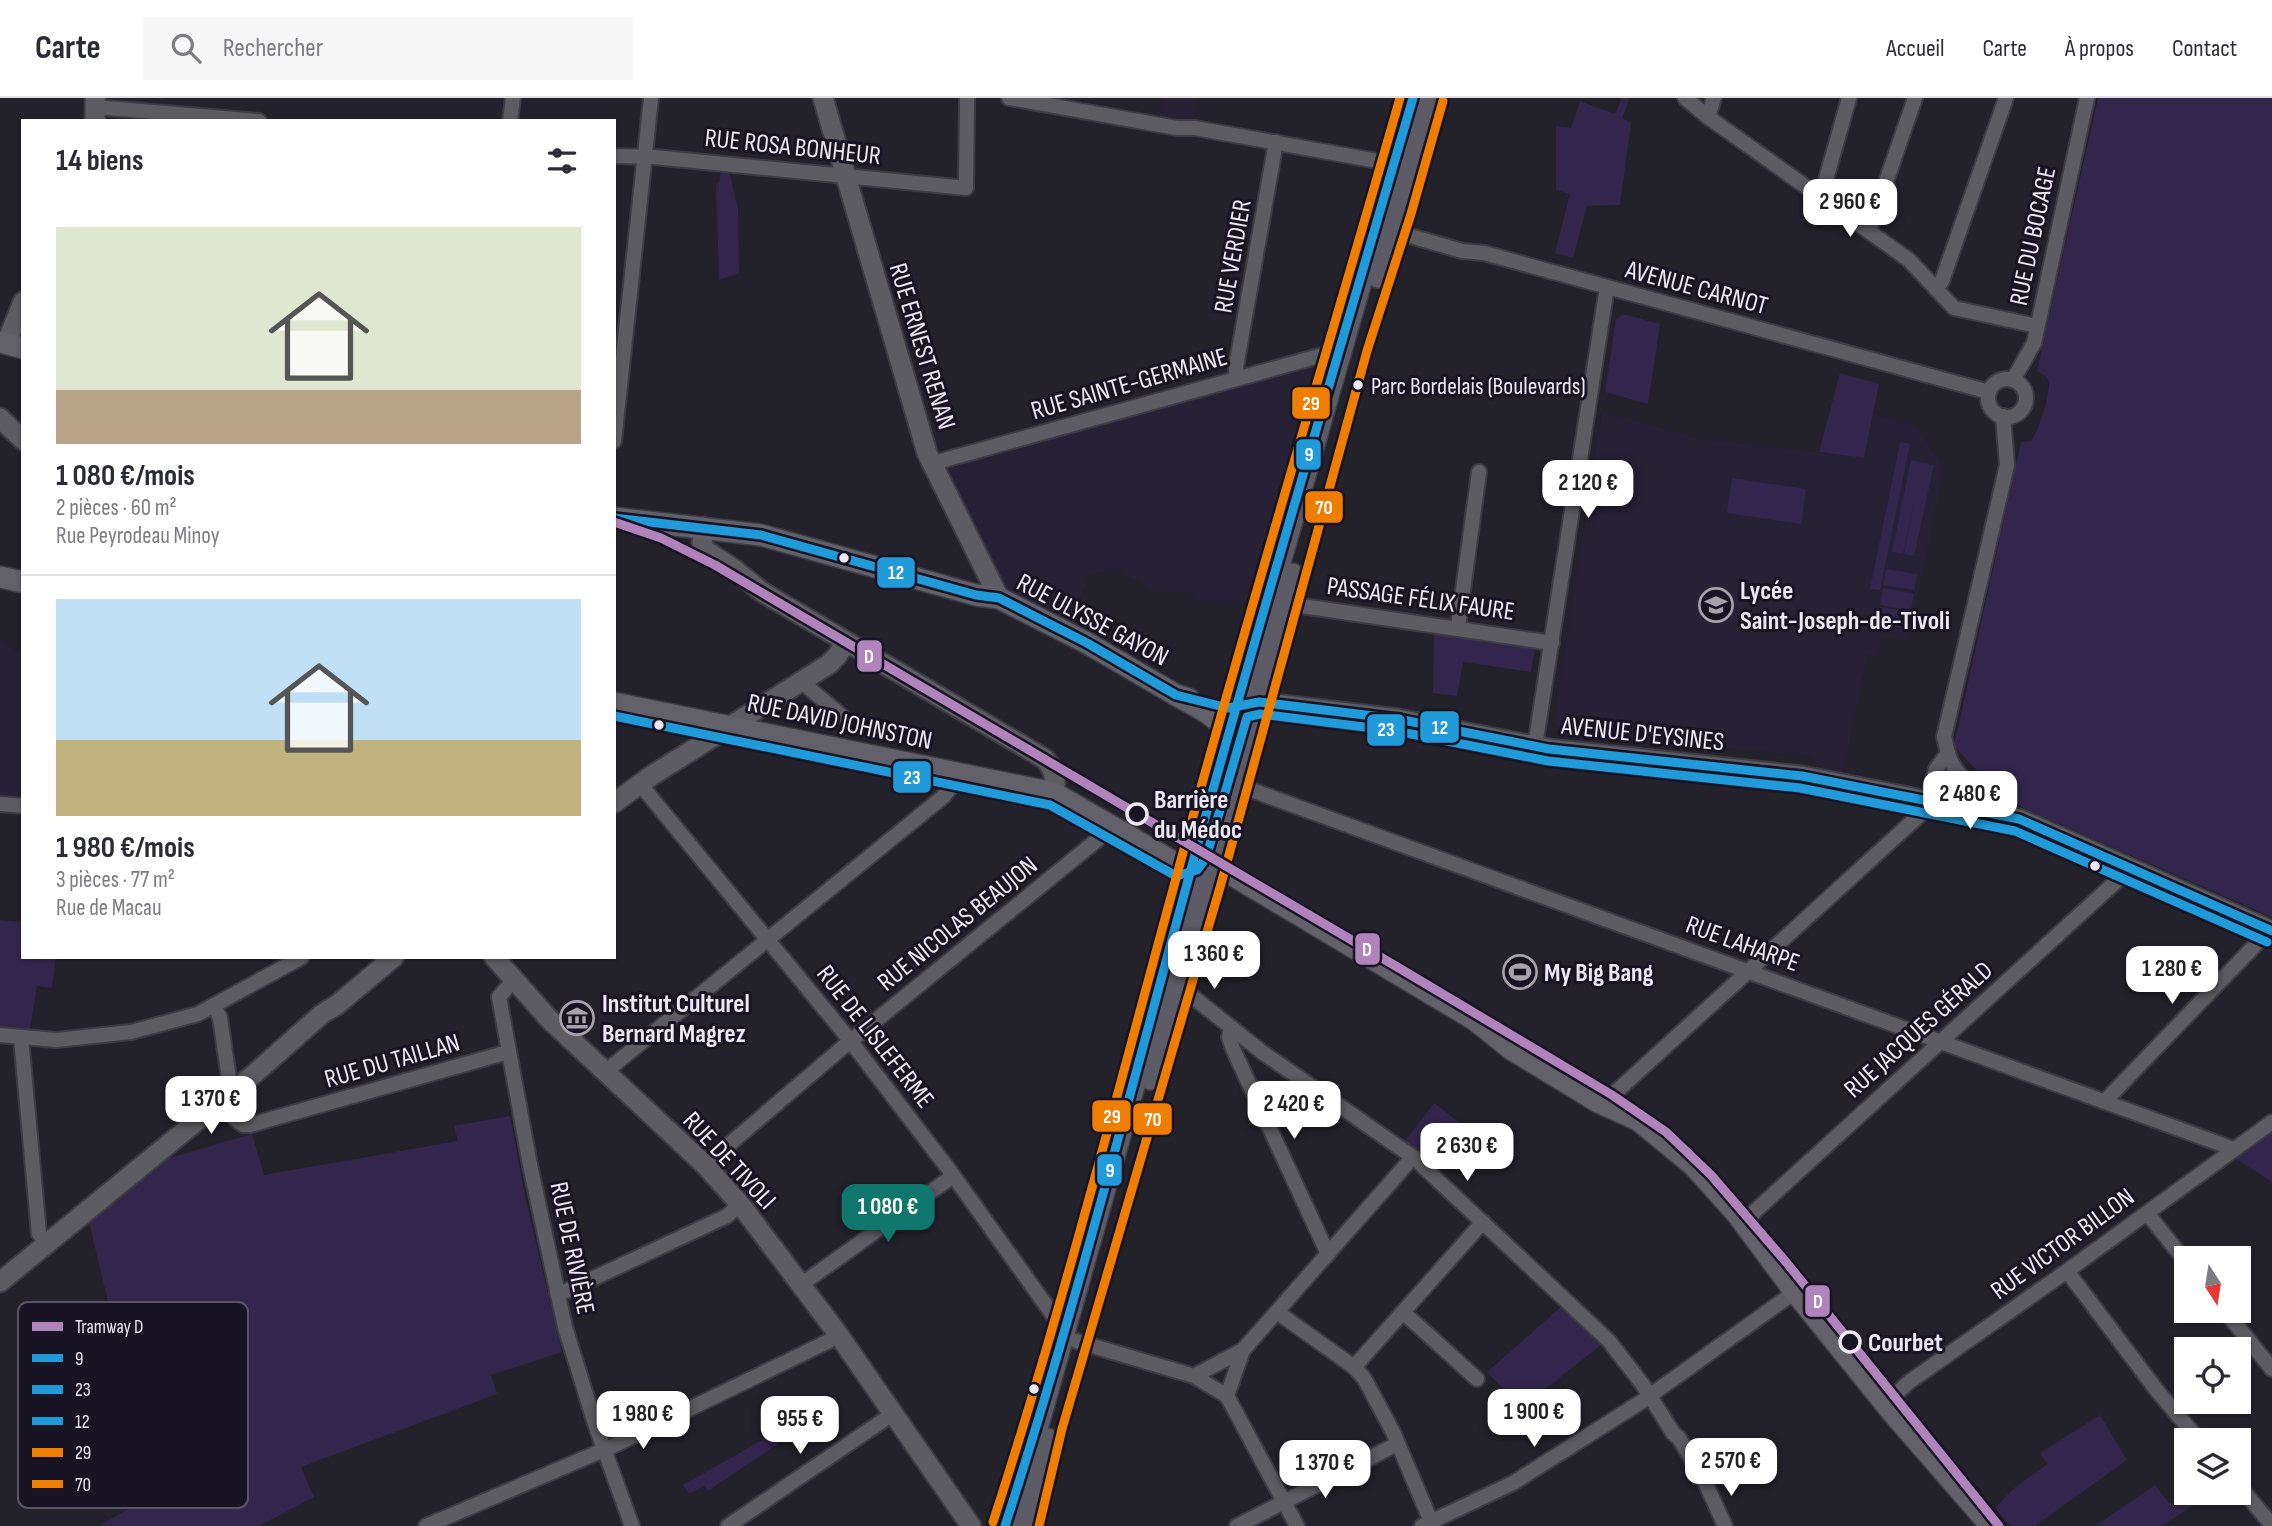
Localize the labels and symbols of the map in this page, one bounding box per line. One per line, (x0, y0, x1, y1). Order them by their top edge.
street label: RUE ROSA BONHEUR (703, 123, 882, 172)
street label: RUE DU BOCAGE (2004, 164, 2063, 309)
pin: 2 960 € (1785, 180, 1915, 239)
street label: RUE VERDIER (1208, 197, 1259, 315)
street label: AVENUE CARNOT (1621, 254, 1771, 322)
street label: RUE ERNEST RENAN (882, 260, 962, 433)
street label: RUE SAINTE-GERMAINE (1028, 342, 1231, 427)
place label: Parc Bordelais (Boulevards) (1371, 372, 1586, 401)
marker: Parc Bordelais (Boulevards) (1351, 378, 1365, 392)
line badge: 29 (1291, 386, 1331, 420)
text: 29 (1302, 393, 1320, 416)
line badge: 9 (1295, 438, 1322, 471)
text: 9 (1304, 444, 1314, 467)
pin: 2 120 € (1523, 460, 1653, 520)
line badge: 70 (1304, 490, 1344, 524)
text: 70 (1315, 497, 1333, 520)
unlabelled marker (837, 551, 851, 565)
line badge: 12 (876, 556, 916, 589)
text: 12 (888, 562, 904, 585)
street label: RUE ULYSSE GAYON (1011, 567, 1173, 673)
street label: PASSAGE FÉLIX FAURE (1325, 571, 1517, 628)
place label: Lycée Saint-Joseph-de-Tivoli (1740, 576, 1950, 637)
school or university icon: Lycée Saint-Joseph-de-Tivoli (1697, 586, 1735, 624)
line badge: D (856, 639, 883, 673)
text: D (864, 646, 874, 669)
street label: RUE DAVID JOHNSTON (744, 688, 935, 757)
line badge: 12 (1419, 710, 1460, 744)
street label: AVENUE D'EYSINES (1559, 710, 1726, 758)
line badge: 23 (1366, 713, 1406, 747)
text: 12 (1432, 717, 1448, 740)
unlabelled marker (652, 718, 666, 732)
text: 23 (1378, 719, 1394, 742)
line badge: 23 (892, 760, 932, 794)
text: 23 (904, 767, 920, 790)
pin: 2 480 € (1905, 772, 2035, 831)
place label: Barrière du Médoc (1154, 785, 1242, 846)
marker: Barrière du Médoc (1126, 803, 1148, 825)
street label: RUE NICOLAS BEAUJON (872, 850, 1044, 998)
unlabelled marker (2088, 859, 2102, 873)
street label: RUE LAHARPE (1681, 910, 1804, 979)
pin: 1 360 € (1149, 932, 1279, 991)
line badge: D (1354, 932, 1381, 966)
text: D (1362, 939, 1372, 962)
pin: 1 280 € (2107, 946, 2237, 1006)
sports icon: My Big Bang (1501, 953, 1539, 991)
street label: RUE JACQUES GÉRALD (1838, 955, 2000, 1105)
place label: My Big Bang (1544, 958, 1654, 989)
street label: RUE DE LISLEFERME (809, 959, 940, 1114)
place label: Institut Culturel Bernard Magrez (602, 989, 750, 1050)
museum icon: Institut Culturel Bernard Magrez (558, 999, 596, 1037)
street label: RUE DU TAILLAN (321, 1027, 464, 1096)
pin: 1 370 € (146, 1076, 276, 1136)
pin: 2 420 € (1229, 1082, 1359, 1141)
line badge: 29 (1091, 1099, 1132, 1133)
line badge: 70 (1132, 1102, 1173, 1136)
street label: RUE DE TIVOLI (676, 1106, 782, 1216)
text: 29 (1103, 1106, 1121, 1129)
text: 70 (1144, 1109, 1162, 1132)
pin: 2 630 € (1402, 1124, 1532, 1183)
line badge: 9 (1096, 1153, 1123, 1187)
text: 9 (1105, 1160, 1115, 1183)
street label: RUE DE RIVIÈRE (542, 1179, 601, 1317)
street label: RUE VICTOR BILLON (1985, 1182, 2141, 1307)
pin: 1 080 € (823, 1184, 953, 1244)
north arrow (2174, 1246, 2250, 1323)
line badge: D (1804, 1284, 1831, 1318)
text: D (1813, 1291, 1823, 1314)
legend (18, 1302, 248, 1508)
text: Tramway D (75, 1316, 143, 1339)
place label: Courbet (1868, 1328, 1943, 1359)
marker: Courbet (1839, 1331, 1861, 1353)
text: 9 (75, 1348, 83, 1371)
text: 23 (75, 1379, 91, 1402)
unlabelled marker (1027, 1382, 1041, 1396)
pin: 1 900 € (1469, 1390, 1599, 1449)
pin: 1 980 € (578, 1392, 708, 1451)
pin: 955 € (751, 1396, 849, 1456)
text: 12 (75, 1411, 90, 1434)
pin: 2 570 € (1666, 1438, 1796, 1498)
pin: 1 370 € (1260, 1440, 1390, 1500)
text: 29 (75, 1442, 91, 1465)
text: 70 (75, 1474, 91, 1497)

